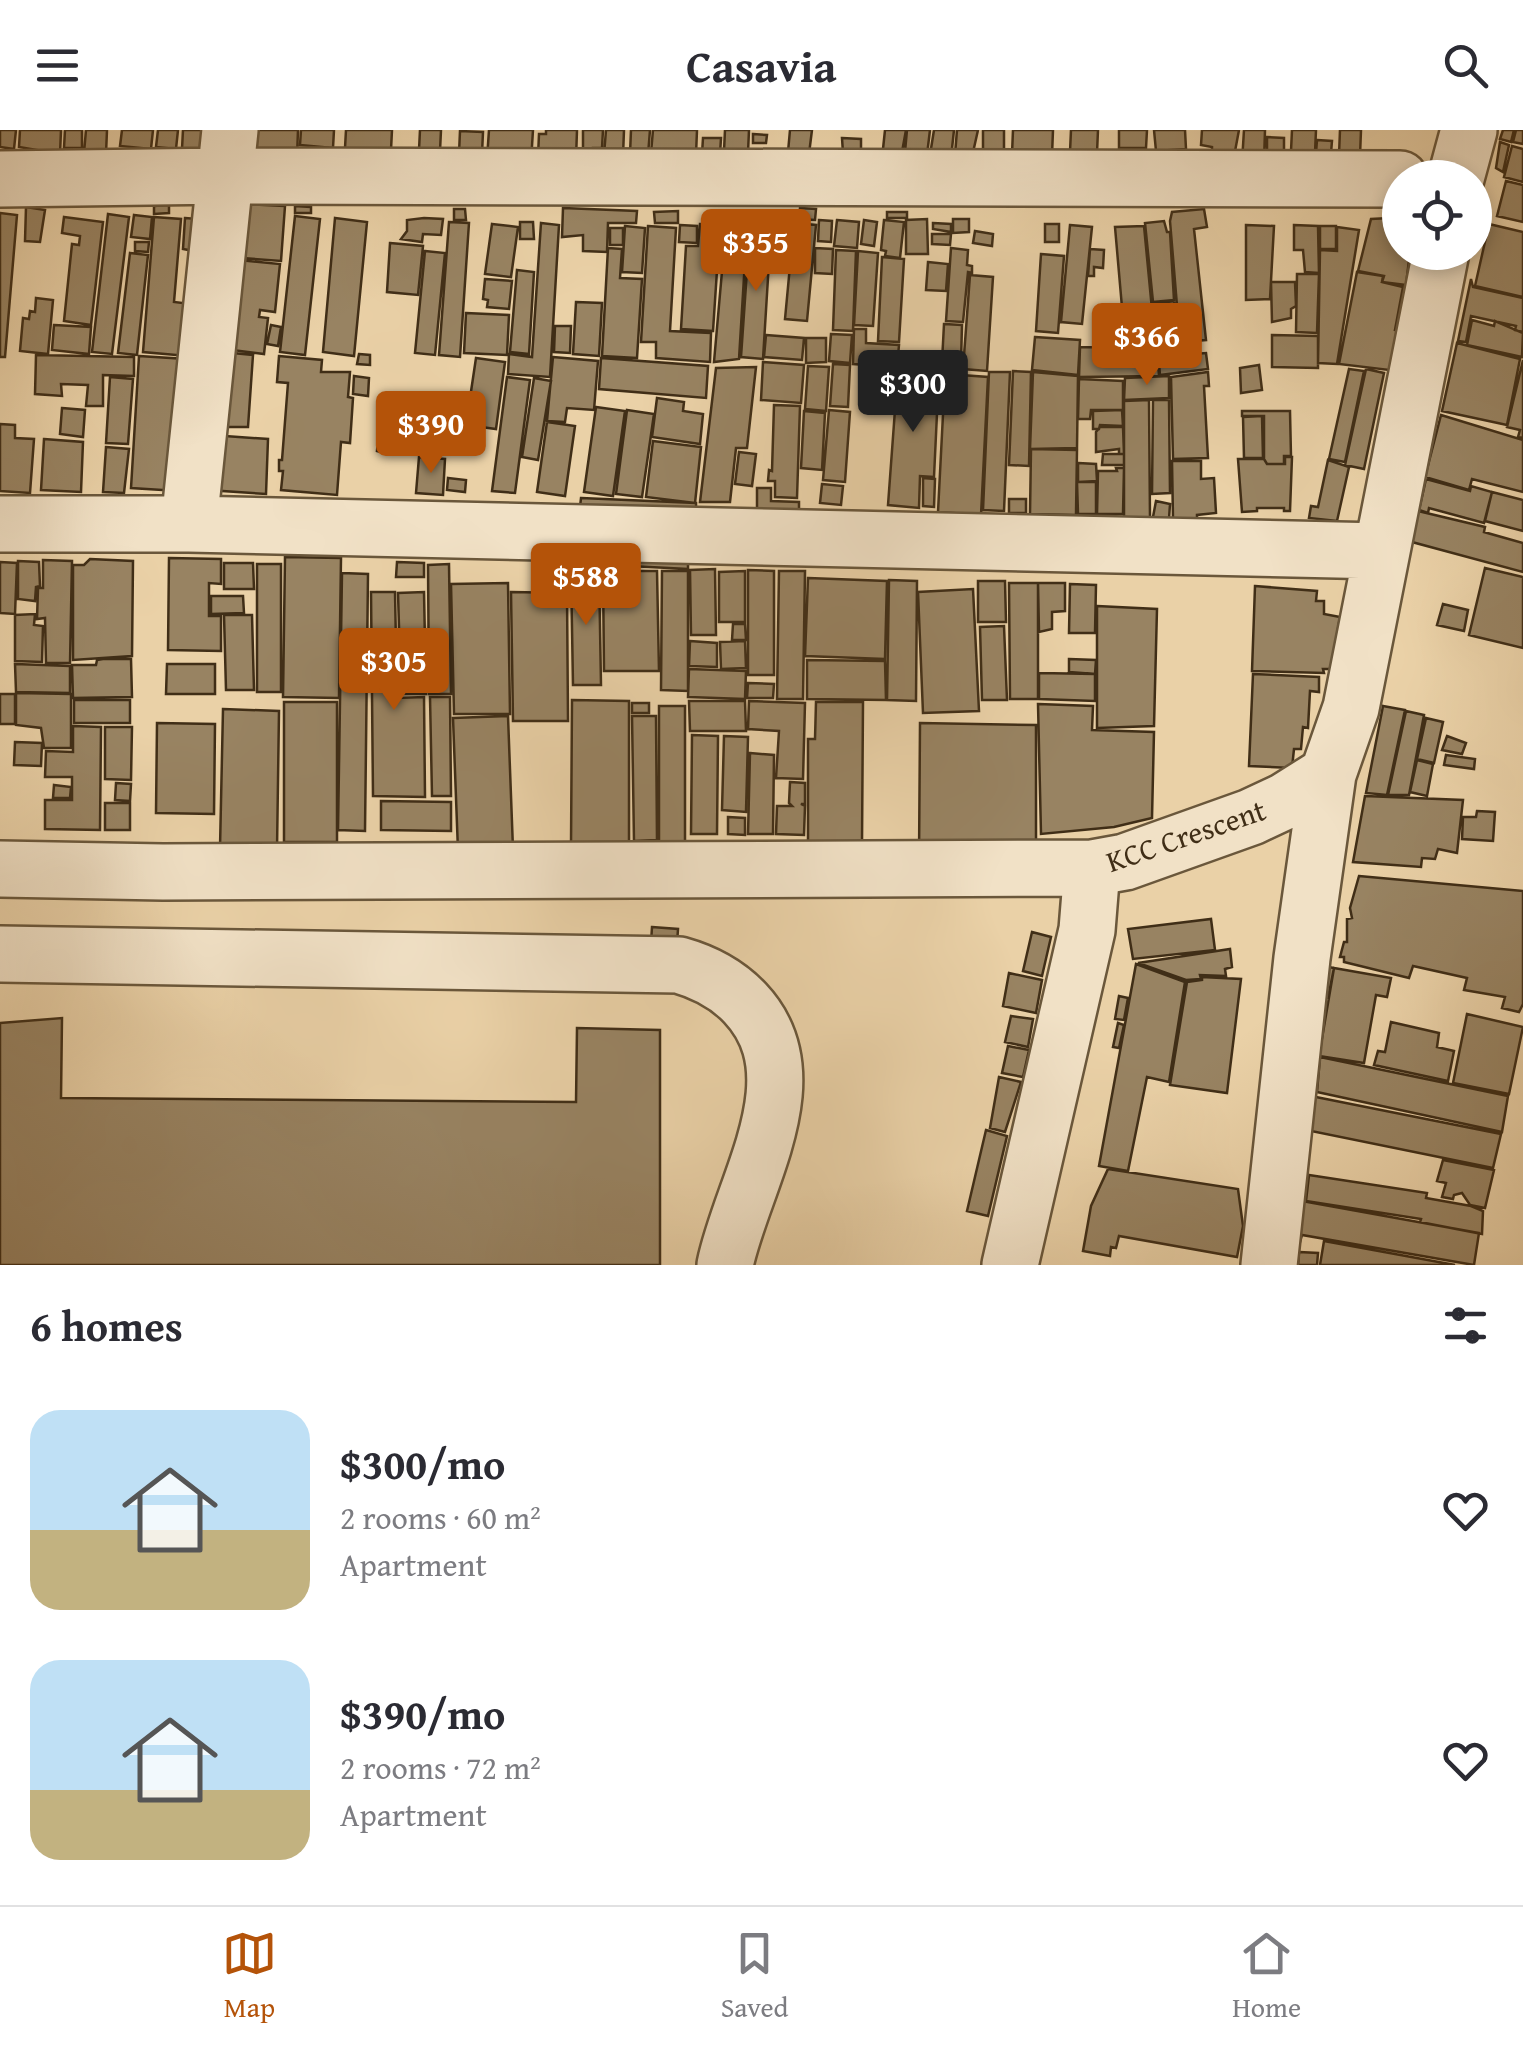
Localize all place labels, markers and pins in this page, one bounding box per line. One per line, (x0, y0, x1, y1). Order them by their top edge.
pin: $355 (697, 209, 815, 294)
pin: $366 (1088, 303, 1206, 388)
pin: $300 (854, 350, 972, 435)
pin: $390 (372, 391, 490, 476)
pin: $588 (527, 543, 645, 628)
pin: $305 (335, 628, 453, 713)

